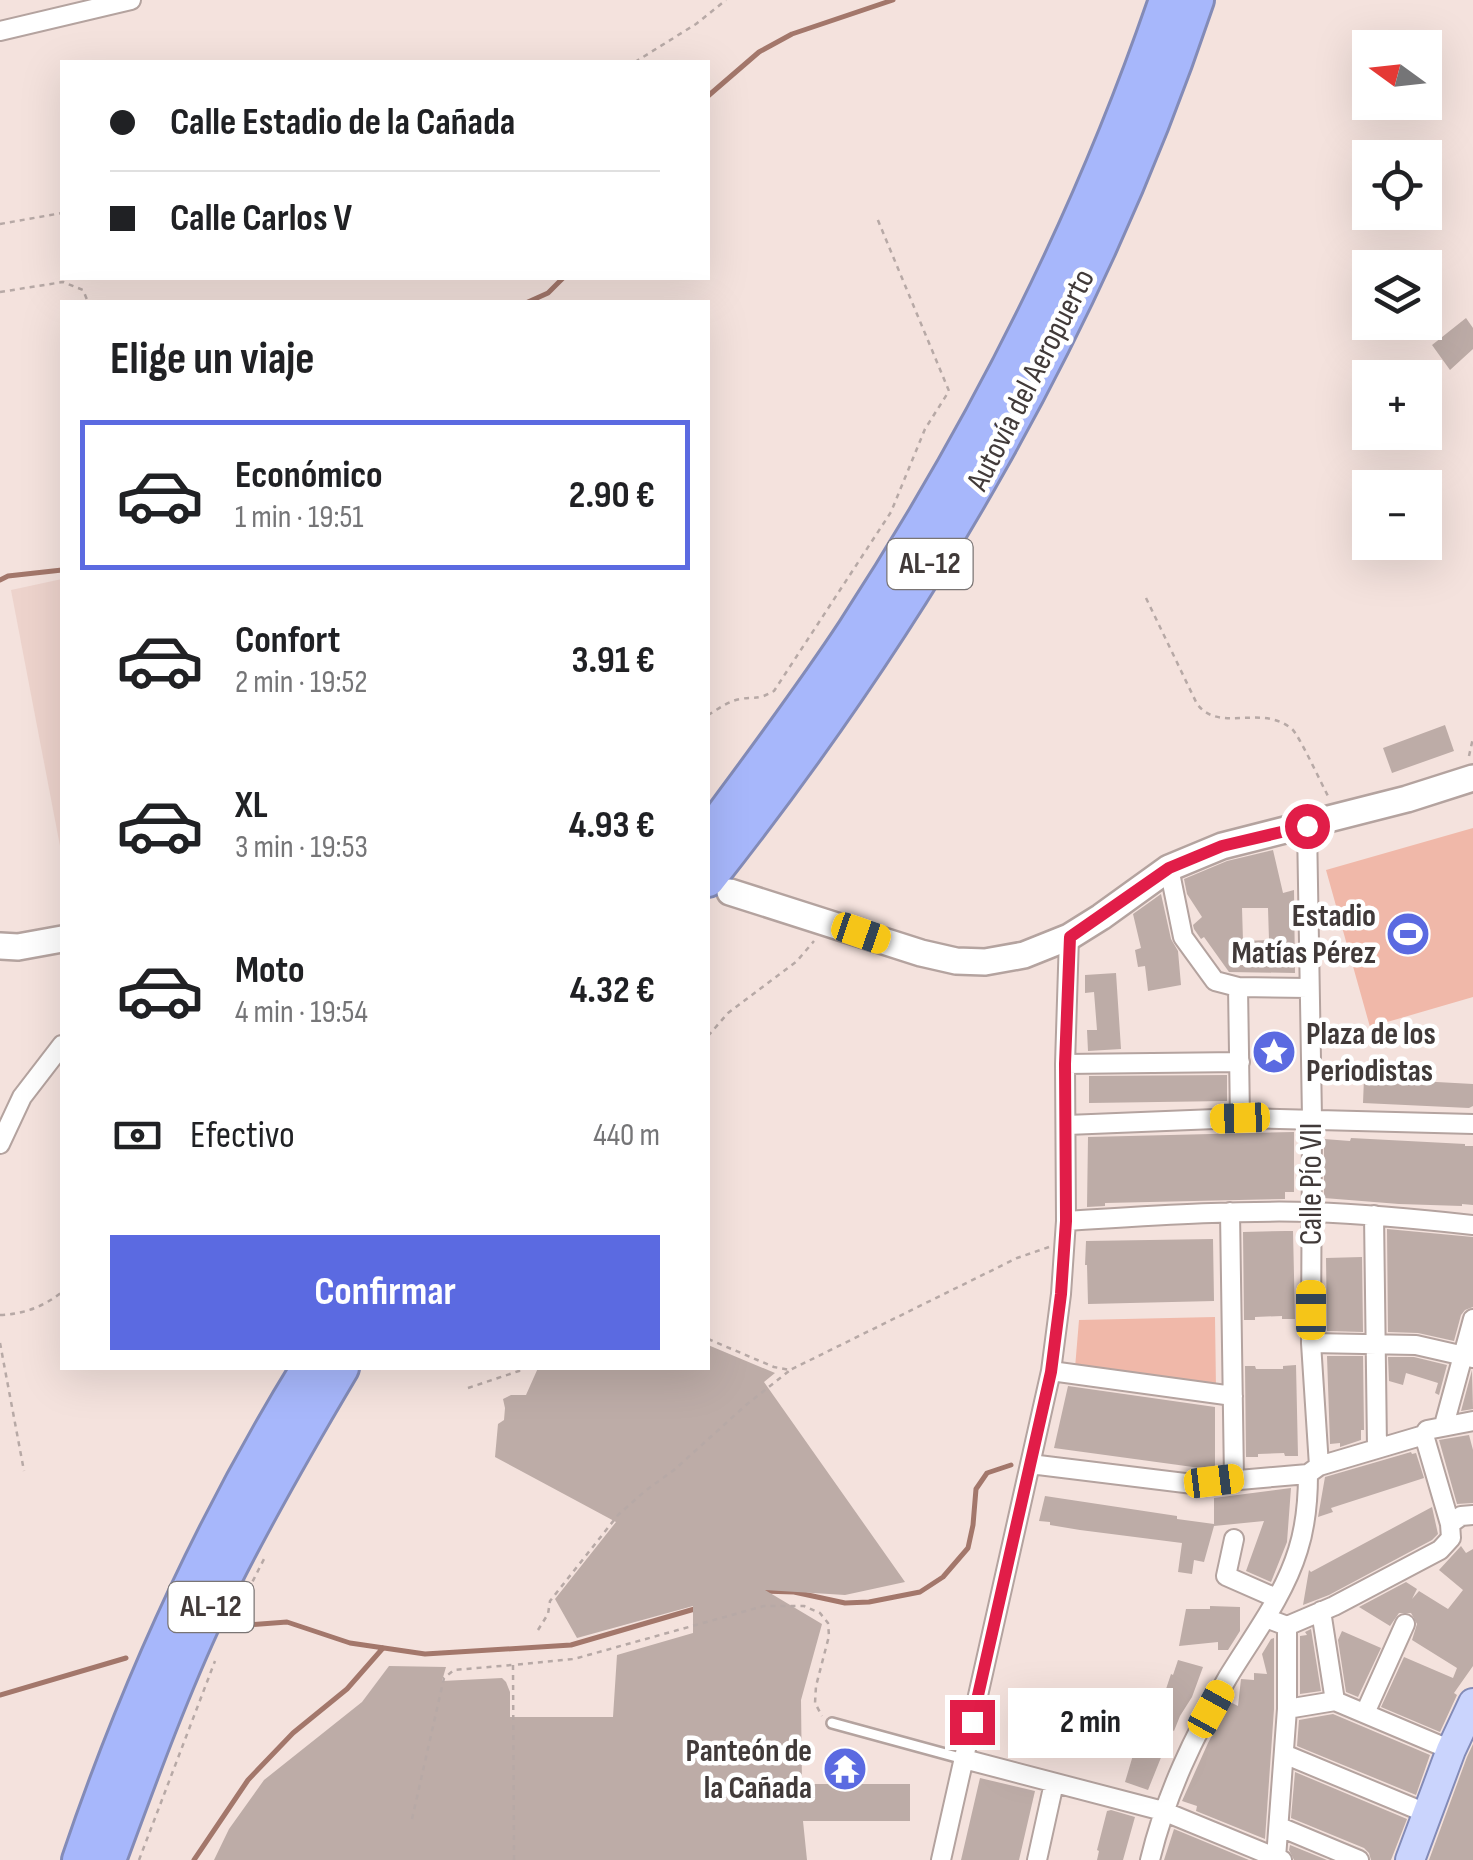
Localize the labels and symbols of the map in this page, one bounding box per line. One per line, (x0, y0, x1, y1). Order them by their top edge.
north arrow (1352, 30, 1442, 120)
street label: Autovía del Aeropuerto (958, 263, 1104, 498)
road number: AL-12 (888, 539, 972, 589)
route start (1285, 804, 1330, 849)
place label: Estadio Matías Pérez (1232, 897, 1376, 973)
car (828, 909, 894, 957)
sports icon: Estadio Matías Pérez (1385, 911, 1431, 957)
place label: Plaza de los Periodistas (1306, 1015, 1436, 1091)
place icon: Plaza de los Periodistas (1251, 1029, 1297, 1075)
car (1209, 1102, 1271, 1134)
street label: Calle Pío VII (1292, 1123, 1331, 1245)
car (1296, 1280, 1326, 1340)
car (1182, 1462, 1246, 1500)
road number: AL-12 (168, 1582, 254, 1632)
car (1183, 1675, 1239, 1743)
callout: 2 min (1007, 1687, 1172, 1757)
route end (950, 1700, 995, 1745)
place label: Panteón de la Cañada (686, 1732, 812, 1808)
temple icon: Panteón de la Cañada (822, 1746, 868, 1792)

